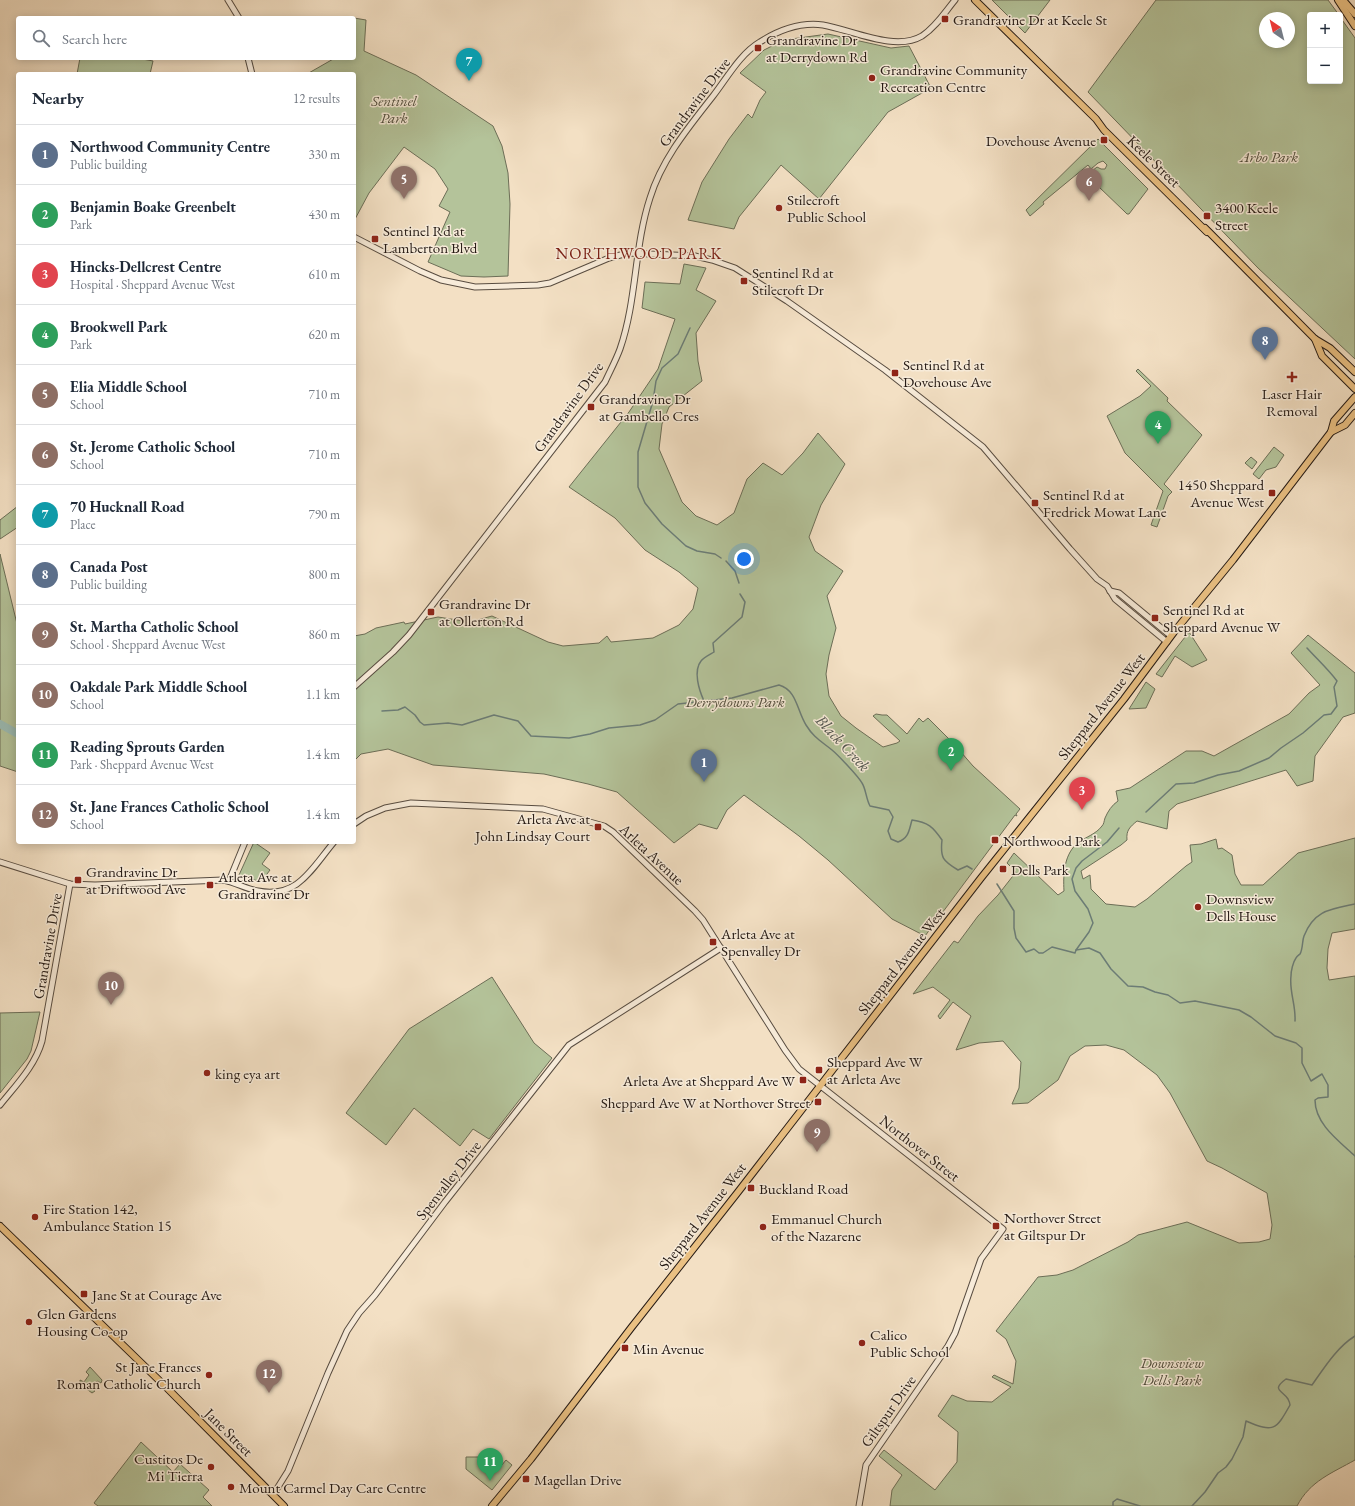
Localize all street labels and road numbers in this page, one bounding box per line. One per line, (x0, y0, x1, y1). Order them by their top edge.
street label: Grandravine Drive (654, 53, 734, 151)
street label: Keele Street (1123, 131, 1185, 191)
street label: Grandravine Drive (529, 358, 607, 456)
street label: Sheppard Avenue West (1053, 648, 1149, 764)
street label: Arleta Avenue (615, 819, 688, 889)
street label: Grandravine Drive (28, 891, 66, 1000)
street label: Sheppard Avenue West (853, 903, 949, 1019)
street label: Northover Street (876, 1111, 964, 1186)
street label: Spenvalley Drive (411, 1137, 485, 1223)
street label: Sheppard Avenue West (654, 1158, 750, 1274)
street label: Giltspur Drive (856, 1371, 920, 1451)
street label: Jane Street (199, 1402, 257, 1460)

